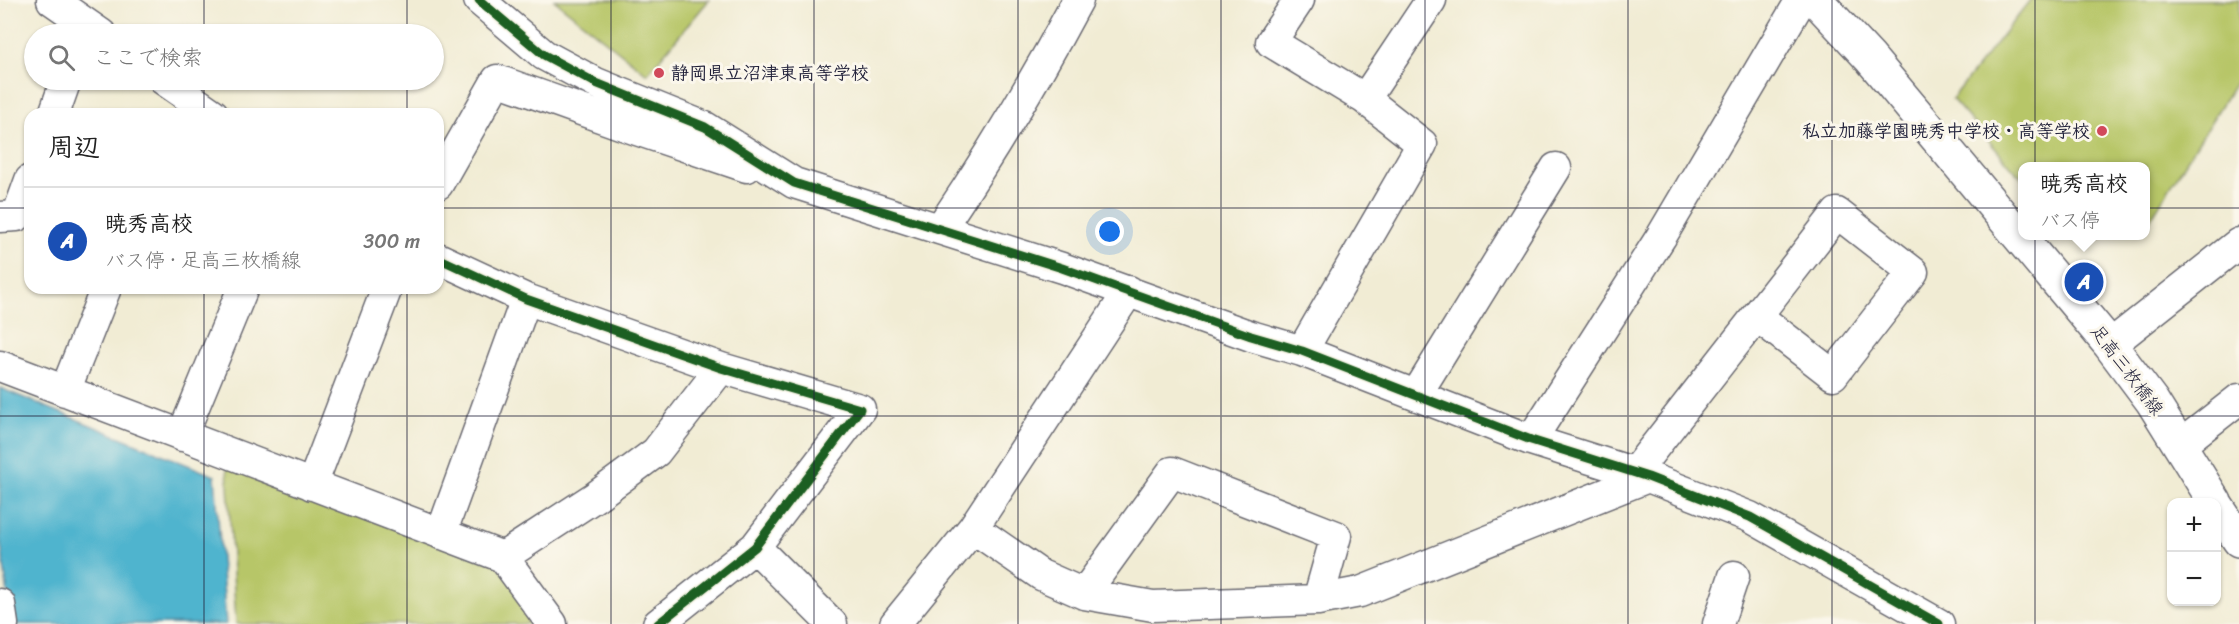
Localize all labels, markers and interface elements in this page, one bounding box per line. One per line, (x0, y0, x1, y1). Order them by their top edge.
search box (24, 24, 444, 90)
text: ここで検索 (93, 38, 203, 77)
icon: search (45, 41, 78, 74)
place label: 静岡県立沼津東高等学校 (671, 57, 869, 89)
marker: 静岡県立沼津東高等学校 (652, 66, 666, 80)
place label: 私立加藤学園暁秀中学校・高等学校 (1802, 115, 2090, 147)
text: 周辺 (48, 124, 100, 170)
marker: 私立加藤学園暁秀中学校・高等学校 (2095, 124, 2109, 138)
popup (2018, 162, 2150, 240)
text: 暁秀高校 (2040, 164, 2128, 203)
text: バス停 (2040, 203, 2100, 238)
text: 暁秀高校 (105, 204, 193, 243)
your location (1095, 217, 1124, 246)
text: A (61, 224, 74, 259)
text: 300 m (363, 224, 420, 259)
text: バス停 · 足高三枚橋線 (105, 243, 301, 278)
pin: A (2064, 260, 2104, 304)
street label: 足高三枚橋線 (2082, 317, 2172, 423)
map controls (2167, 498, 2221, 606)
button: + (2167, 498, 2221, 552)
button: − (2167, 552, 2221, 606)

